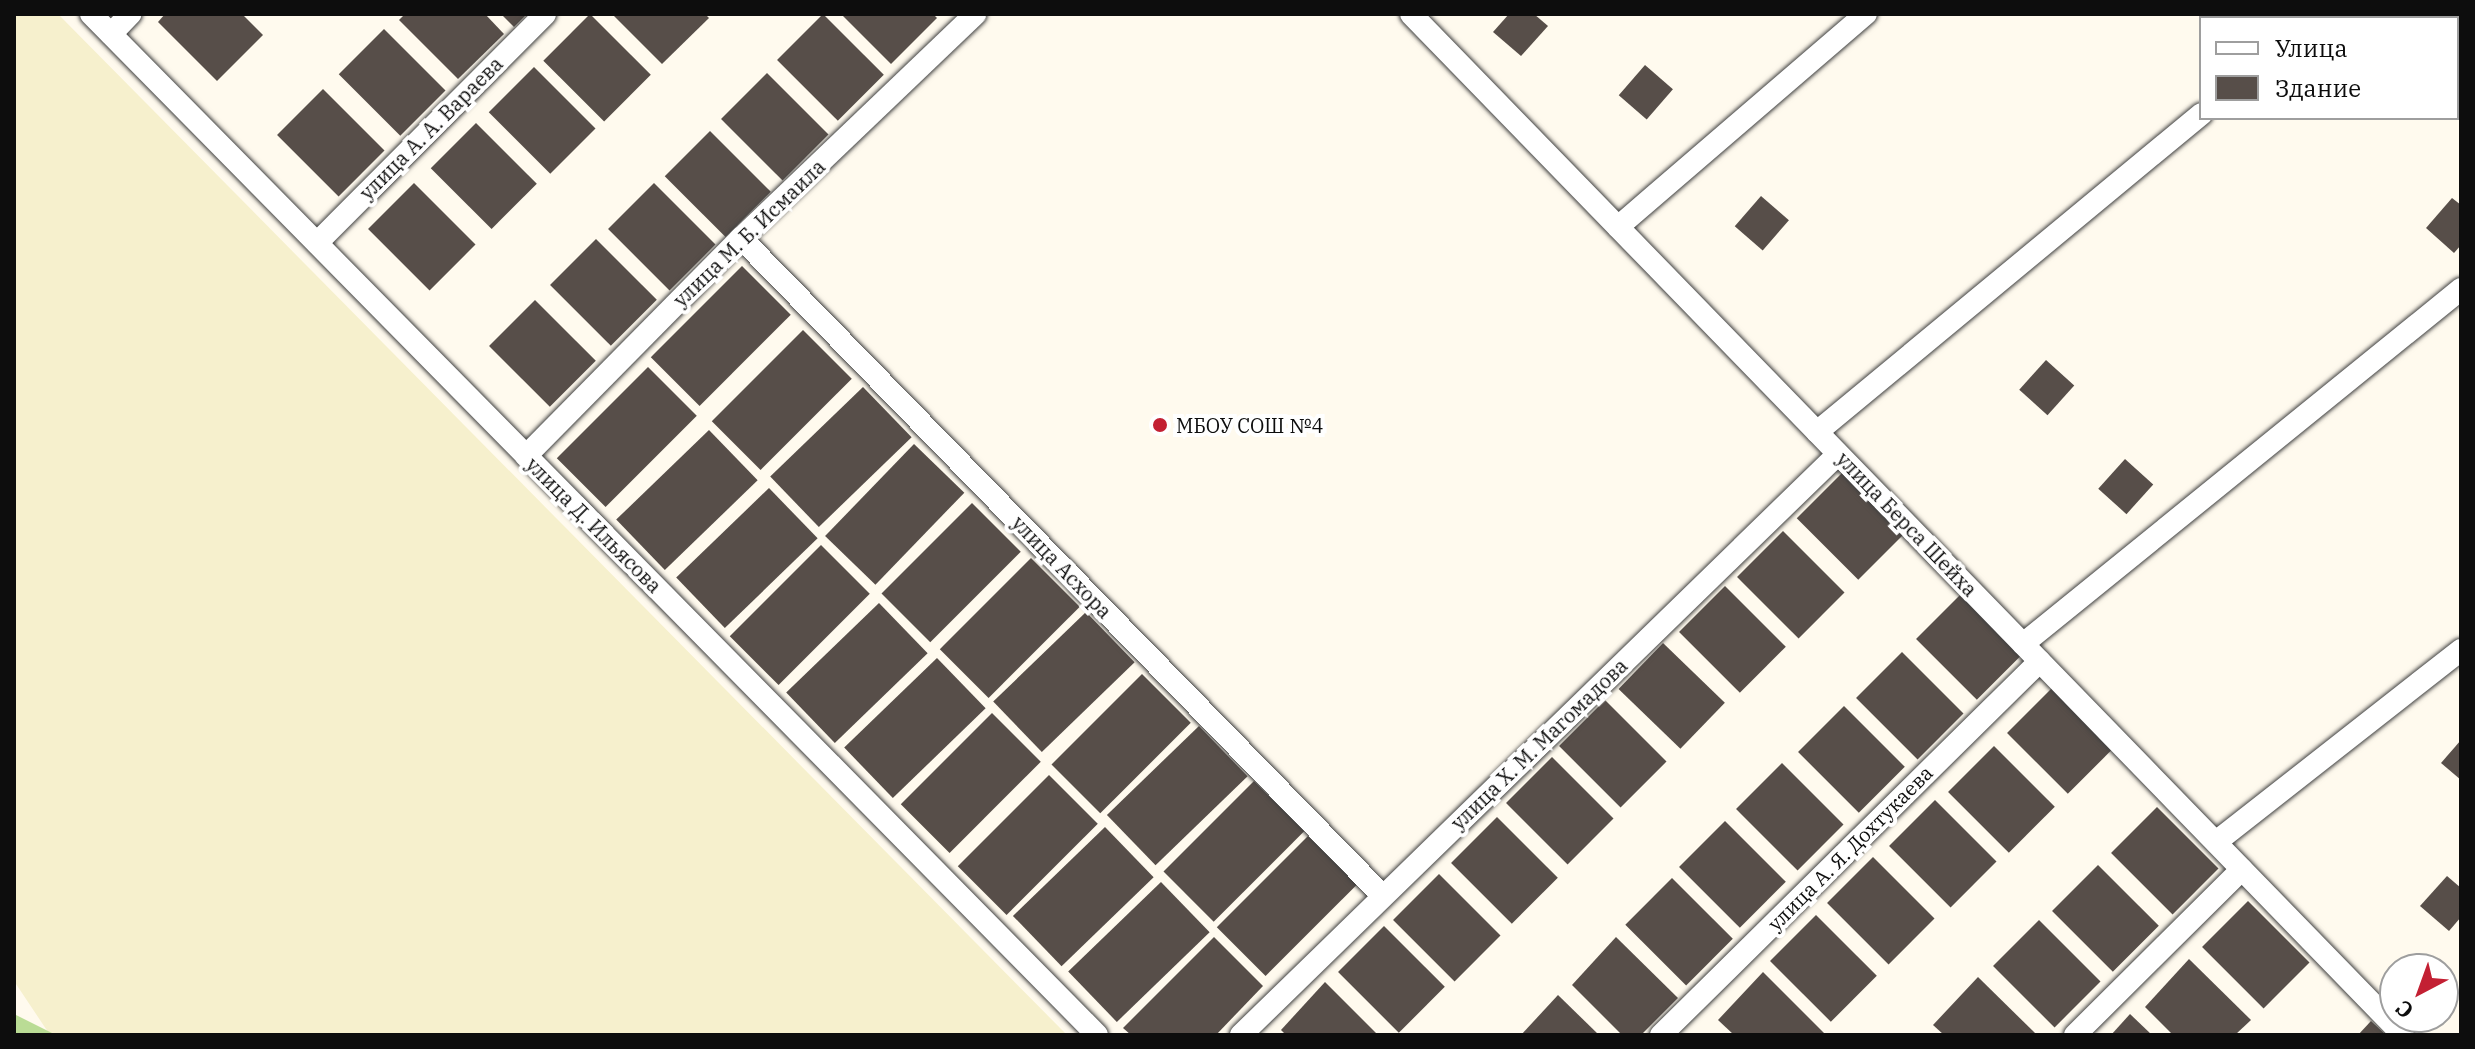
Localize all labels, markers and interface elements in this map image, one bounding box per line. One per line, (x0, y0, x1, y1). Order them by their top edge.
legend (2199, 16, 2459, 120)
text: Улица (2275, 32, 2348, 64)
street label: улица А. А. Вараева (354, 51, 508, 205)
text: Здание (2275, 72, 2361, 104)
street label: улица М. Б. Исмаила (668, 154, 830, 312)
place label: МБОУ СОШ №4 (1176, 413, 1323, 437)
marker: МБОУ СОШ №4 (1151, 416, 1169, 434)
street label: улица Берса Шейха (1832, 447, 1982, 601)
street label: улица Д. Ильясова (521, 452, 667, 598)
street label: улица Асхора (1007, 511, 1117, 623)
street label: улица Х. М. Магомадова (1446, 653, 1632, 835)
street label: улица А. Я. Дохтукаева (1762, 760, 1938, 936)
north arrow (2379, 953, 2459, 1033)
text: С (2389, 994, 2419, 1026)

